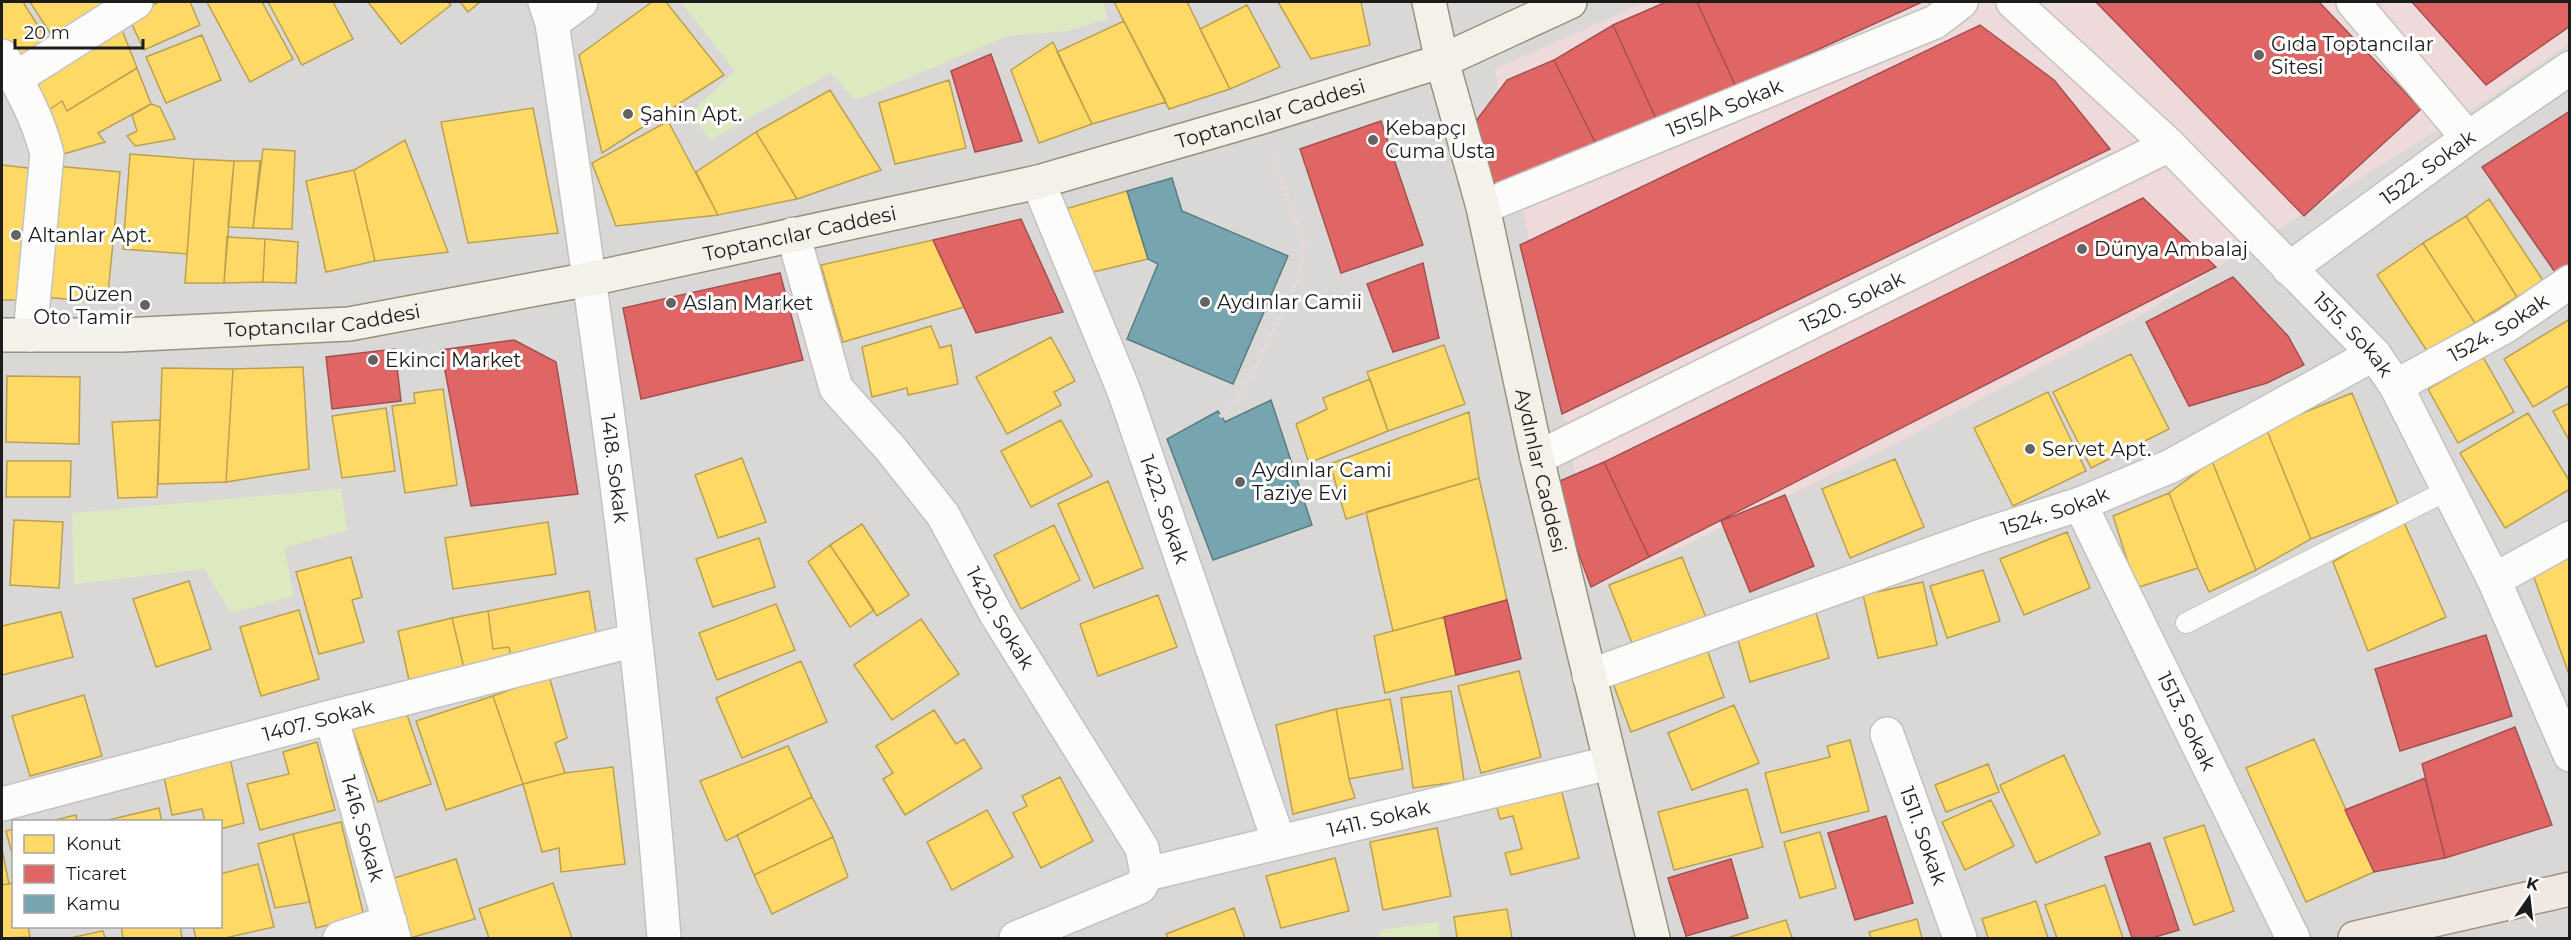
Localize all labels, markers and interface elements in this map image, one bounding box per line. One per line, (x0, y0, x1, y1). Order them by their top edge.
scale bar (15, 12, 142, 50)
text: 20 m (24, 22, 70, 44)
place label: Gıda Toptancılar Sitesi (2271, 32, 2434, 79)
marker: Gıda Toptancılar Sitesi (2252, 48, 2266, 62)
street label: Toptancılar Caddesi (1173, 74, 1368, 154)
street label: 1515/A Sokak (1663, 74, 1786, 143)
place label: Şahin Apt. (640, 102, 742, 126)
marker: Şahin Apt. (621, 107, 635, 121)
place label: Kebapçı Cuma Usta (1385, 116, 1496, 163)
street label: 1522. Sokak (2376, 125, 2480, 210)
marker: Kebapçı Cuma Usta (1366, 133, 1380, 147)
street label: Toptancılar Caddesi (701, 201, 898, 266)
place label: Altanlar Apt. (28, 223, 152, 247)
marker: Altanlar Apt. (9, 228, 23, 242)
place label: Dünya Ambalaj (2094, 237, 2248, 261)
marker: Dünya Ambalaj (2075, 242, 2089, 256)
street label: 1520. Sokak (1797, 266, 1908, 338)
place label: Düzen Oto Tamir (33, 282, 133, 329)
street label: 1515. Sokak (2308, 287, 2398, 382)
street label: 1524. Sokak (2444, 288, 2553, 367)
place label: Aydınlar Camii (1217, 290, 1362, 314)
place label: Aslan Market (683, 291, 813, 315)
marker: Aydınlar Camii (1198, 295, 1212, 309)
marker: Aslan Market (664, 296, 678, 310)
marker: Düzen Oto Tamir (138, 298, 152, 312)
street label: Toptancılar Caddesi (224, 299, 422, 342)
place label: Ekinci Market (385, 348, 521, 372)
marker: Ekinci Market (366, 353, 380, 367)
street label: Aydınlar Caddesi (1510, 386, 1571, 555)
street label: 1418. Sokak (596, 412, 634, 525)
place label: Servet Apt. (2042, 437, 2151, 461)
marker: Servet Apt. (2023, 442, 2037, 456)
street label: 1422. Sokak (1135, 452, 1194, 567)
place label: Aydınlar Cami Taziye Evi (1252, 458, 1392, 505)
marker: Aydınlar Cami Taziye Evi (1233, 475, 1247, 489)
street label: 1524. Sokak (1998, 481, 2112, 541)
street label: 1420. Sokak (961, 563, 1040, 674)
street label: 1513. Sokak (2152, 668, 2221, 775)
street label: 1407. Sokak (260, 695, 376, 747)
street label: 1416. Sokak (336, 773, 389, 885)
street label: 1511. Sokak (1895, 783, 1952, 888)
street label: 1411. Sokak (1325, 795, 1432, 842)
legend (12, 820, 222, 928)
text: Konut (66, 833, 121, 855)
text: Ticaret (66, 863, 127, 885)
north arrow (2499, 868, 2559, 928)
text: K (2524, 873, 2542, 895)
text: Kamu (66, 893, 120, 915)

